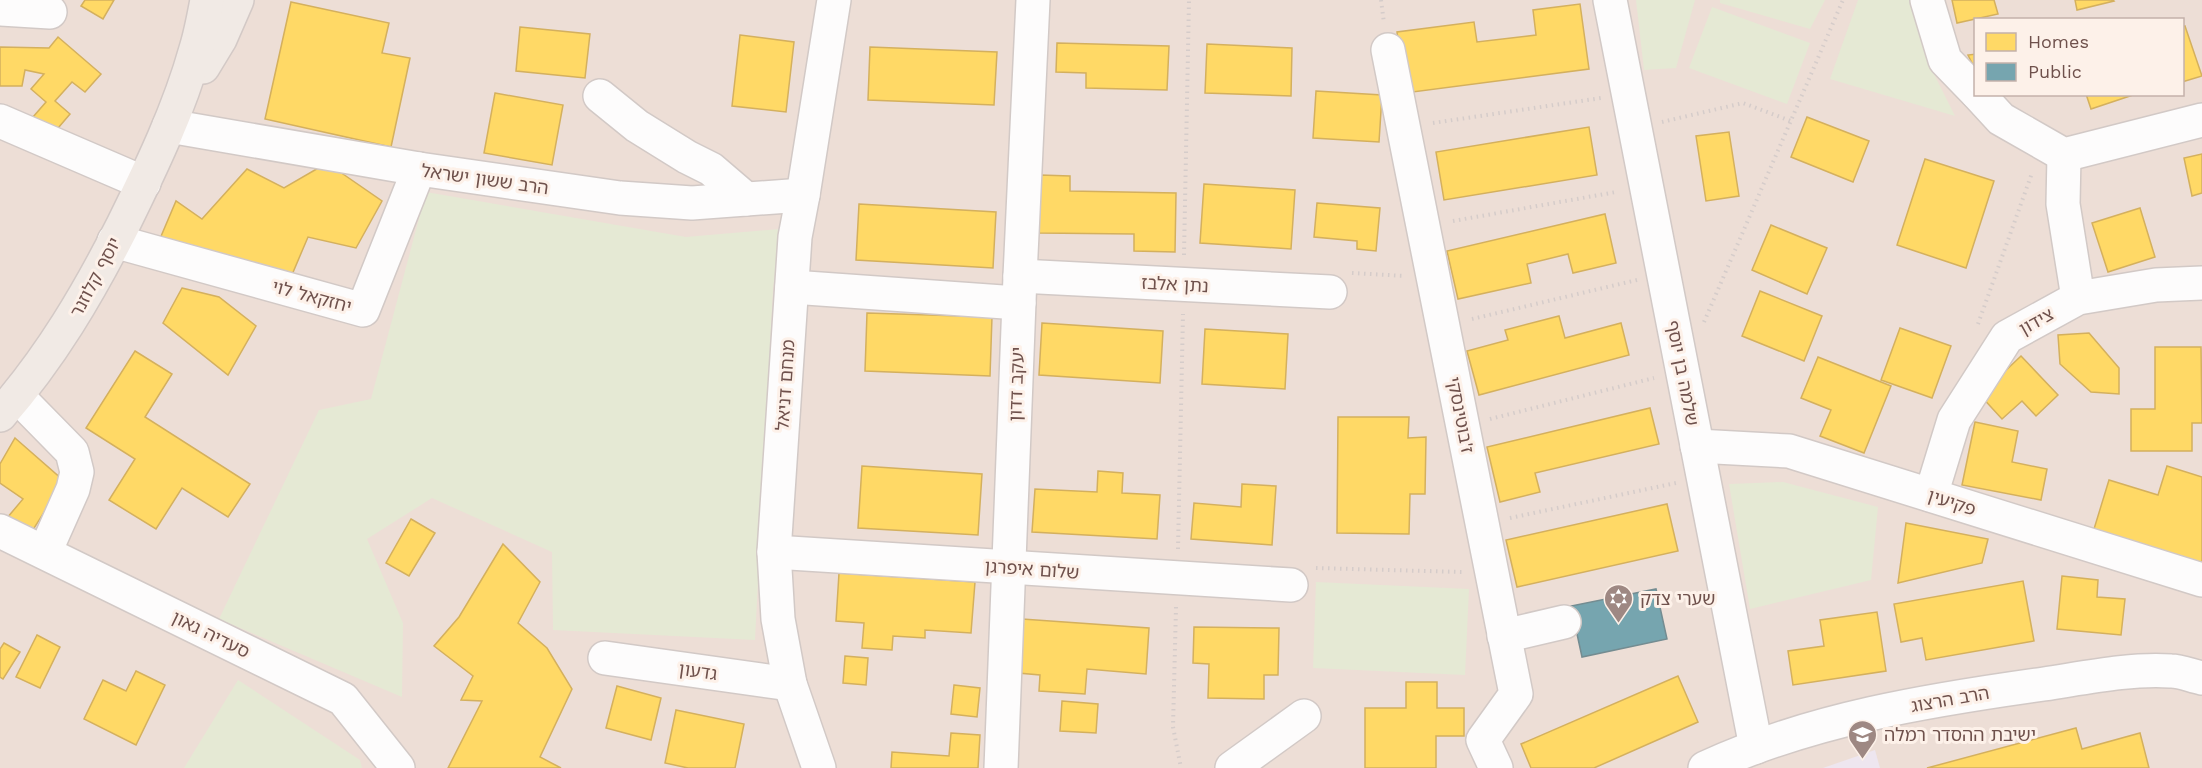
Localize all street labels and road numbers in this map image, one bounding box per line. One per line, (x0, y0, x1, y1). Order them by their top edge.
street label: הרב ששון ישראל (420, 160, 550, 198)
street label: יוסף קלוזנר (65, 234, 125, 320)
street label: נתן אלבז (1141, 272, 1209, 296)
street label: יחזקאל לוי (270, 275, 354, 317)
street label: צידון (2015, 303, 2057, 339)
street label: שלמה בן יוסף (1662, 318, 1704, 428)
street label: מנחם דניאל (771, 339, 799, 431)
street label: יעקב דדון (1004, 346, 1028, 422)
street label: ז'בוטינסקי (1443, 375, 1479, 455)
street label: פקיעין (1925, 484, 1979, 520)
street label: שלום איפרגן (984, 555, 1080, 583)
street label: סעדיה גאון (169, 606, 253, 662)
street label: גדעון (677, 658, 719, 684)
street label: הרב הרצוג (1909, 682, 1991, 716)

